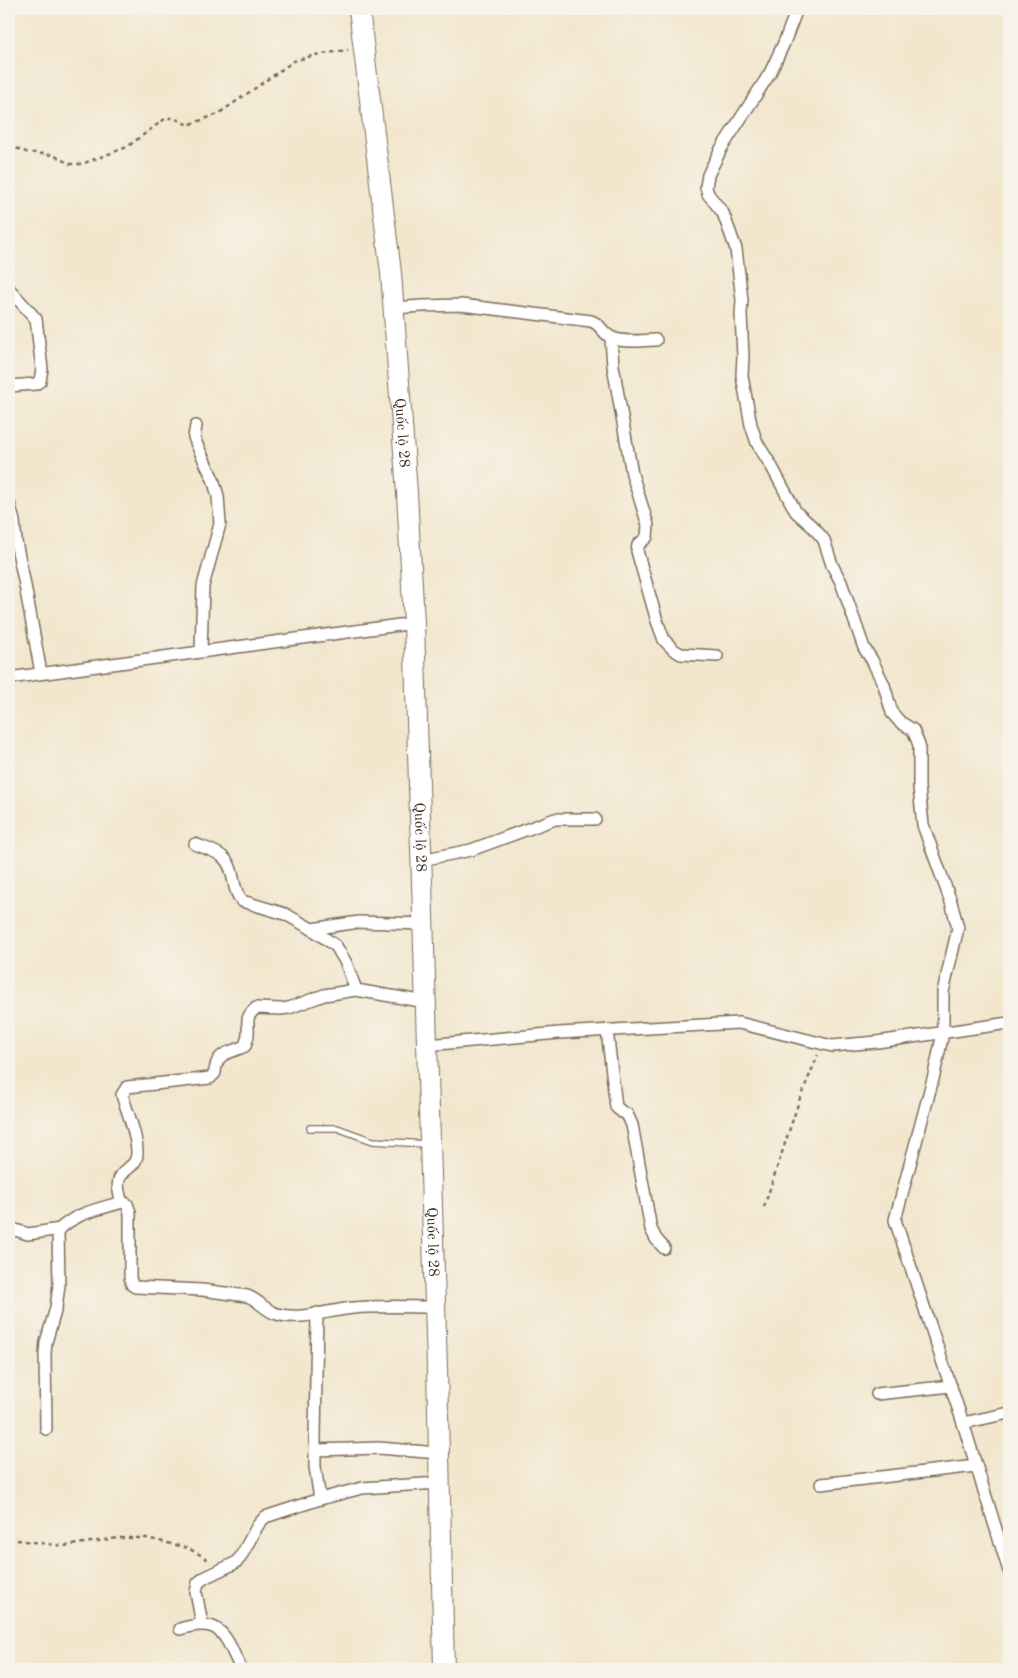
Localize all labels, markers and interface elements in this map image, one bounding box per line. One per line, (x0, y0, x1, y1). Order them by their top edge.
street label: Quốc lộ 28 (391, 397, 411, 468)
street label: Quốc lộ 28 (411, 802, 428, 872)
street label: Quốc lộ 28 (423, 1207, 440, 1277)

